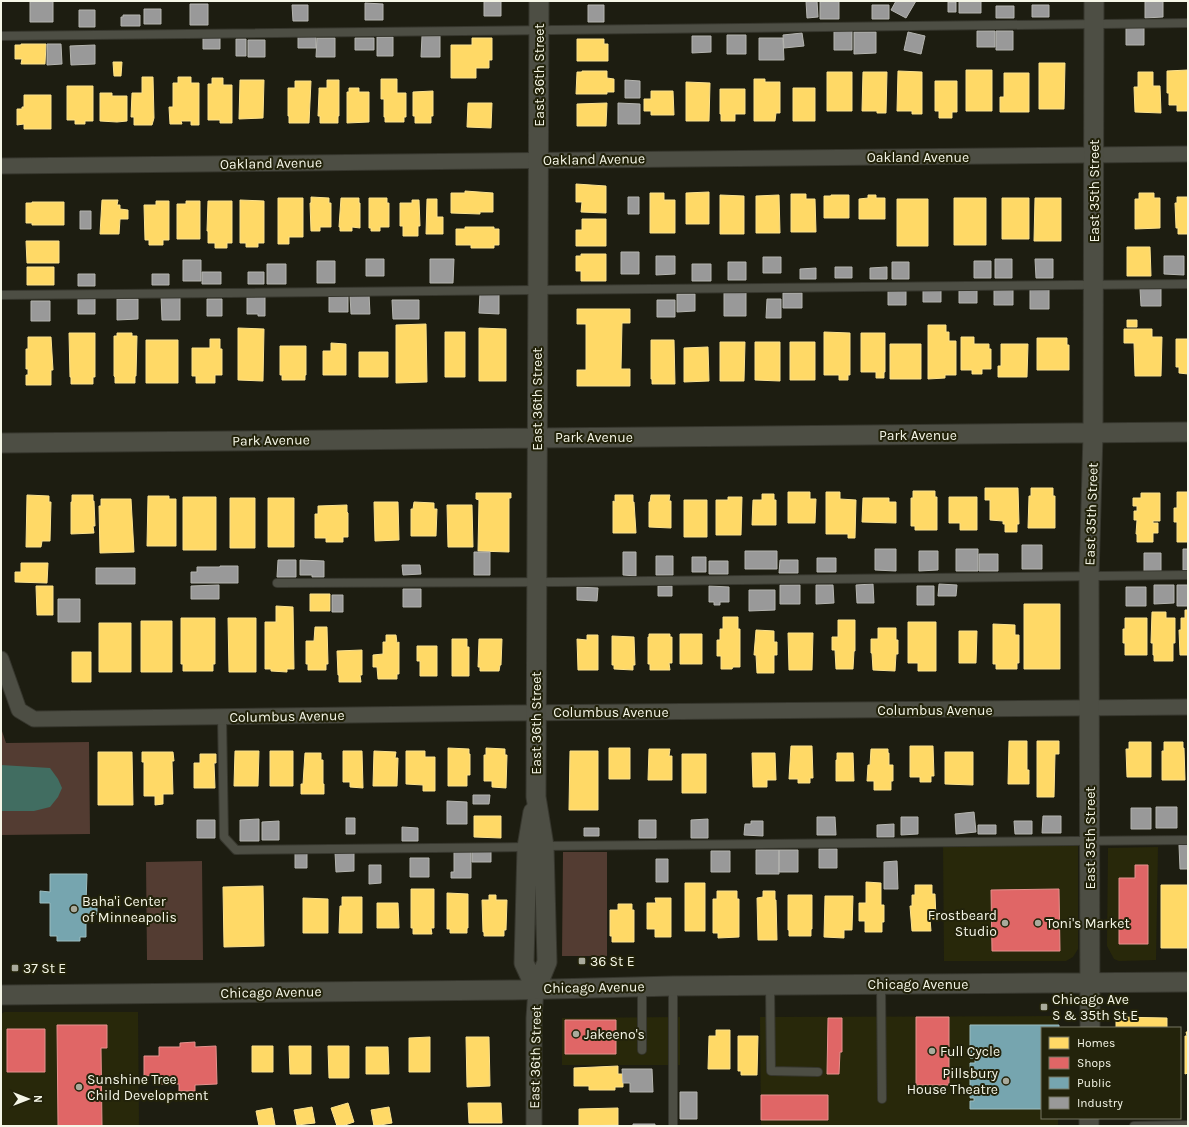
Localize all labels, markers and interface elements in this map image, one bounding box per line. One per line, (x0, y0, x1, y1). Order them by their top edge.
street label: East 36th Street (531, 23, 548, 127)
street label: East 35th Street (1086, 139, 1103, 243)
street label: Oakland Avenue (867, 149, 969, 166)
street label: Oakland Avenue (543, 150, 645, 169)
street label: Oakland Avenue (220, 154, 322, 173)
street label: East 36th Street (529, 347, 546, 451)
street label: Park Avenue (879, 427, 957, 444)
street label: Park Avenue (555, 429, 633, 446)
street label: Park Avenue (232, 431, 310, 450)
street label: East 35th Street (1081, 462, 1102, 566)
street label: East 36th Street (528, 671, 545, 775)
street label: Columbus Avenue (877, 702, 993, 719)
street label: Columbus Avenue (553, 704, 669, 721)
street label: Columbus Avenue (229, 707, 345, 726)
street label: East 35th Street (1082, 786, 1099, 890)
place label: Baha'i Center of Minneapolis (82, 893, 177, 926)
marker: Baha'i Center of Minneapolis (69, 904, 79, 914)
place label: Frostbeard Studio (928, 907, 997, 940)
place label: Toni's Market (1046, 915, 1130, 932)
marker: Frostbeard Studio (1000, 918, 1010, 928)
marker: Toni's Market (1033, 918, 1043, 928)
place label: 36 St E (590, 953, 635, 970)
marker: 36 St E (577, 956, 587, 966)
place label: 37 St E (23, 960, 66, 977)
marker: 37 St E (10, 963, 20, 973)
street label: Chicago Avenue (867, 976, 969, 993)
street label: Chicago Avenue (543, 978, 645, 997)
street label: Chicago Avenue (220, 983, 322, 1002)
place label: Chicago Ave S & 35th St E (1052, 991, 1138, 1024)
marker: Chicago Ave S & 35th St E (1039, 1002, 1049, 1012)
street label: East 36th Street (526, 1005, 545, 1109)
place label: Jakeeno's (584, 1026, 645, 1043)
legend (1041, 1027, 1181, 1119)
marker: Jakeeno's (571, 1029, 581, 1039)
text: Homes (1077, 1036, 1115, 1050)
place label: Full Cycle (940, 1043, 1000, 1060)
marker: Full Cycle (927, 1046, 937, 1056)
text: Shops (1077, 1056, 1111, 1070)
place label: Pillsbury House Theatre (907, 1065, 998, 1098)
place label: Sunshine Tree Child Development (87, 1071, 208, 1104)
marker: Pillsbury House Theatre (1001, 1076, 1011, 1086)
text: Public (1077, 1076, 1111, 1090)
north arrow (8, 1079, 48, 1119)
marker: Sunshine Tree Child Development (74, 1082, 84, 1092)
text: N (31, 1095, 44, 1103)
text: Industry (1077, 1096, 1123, 1110)

